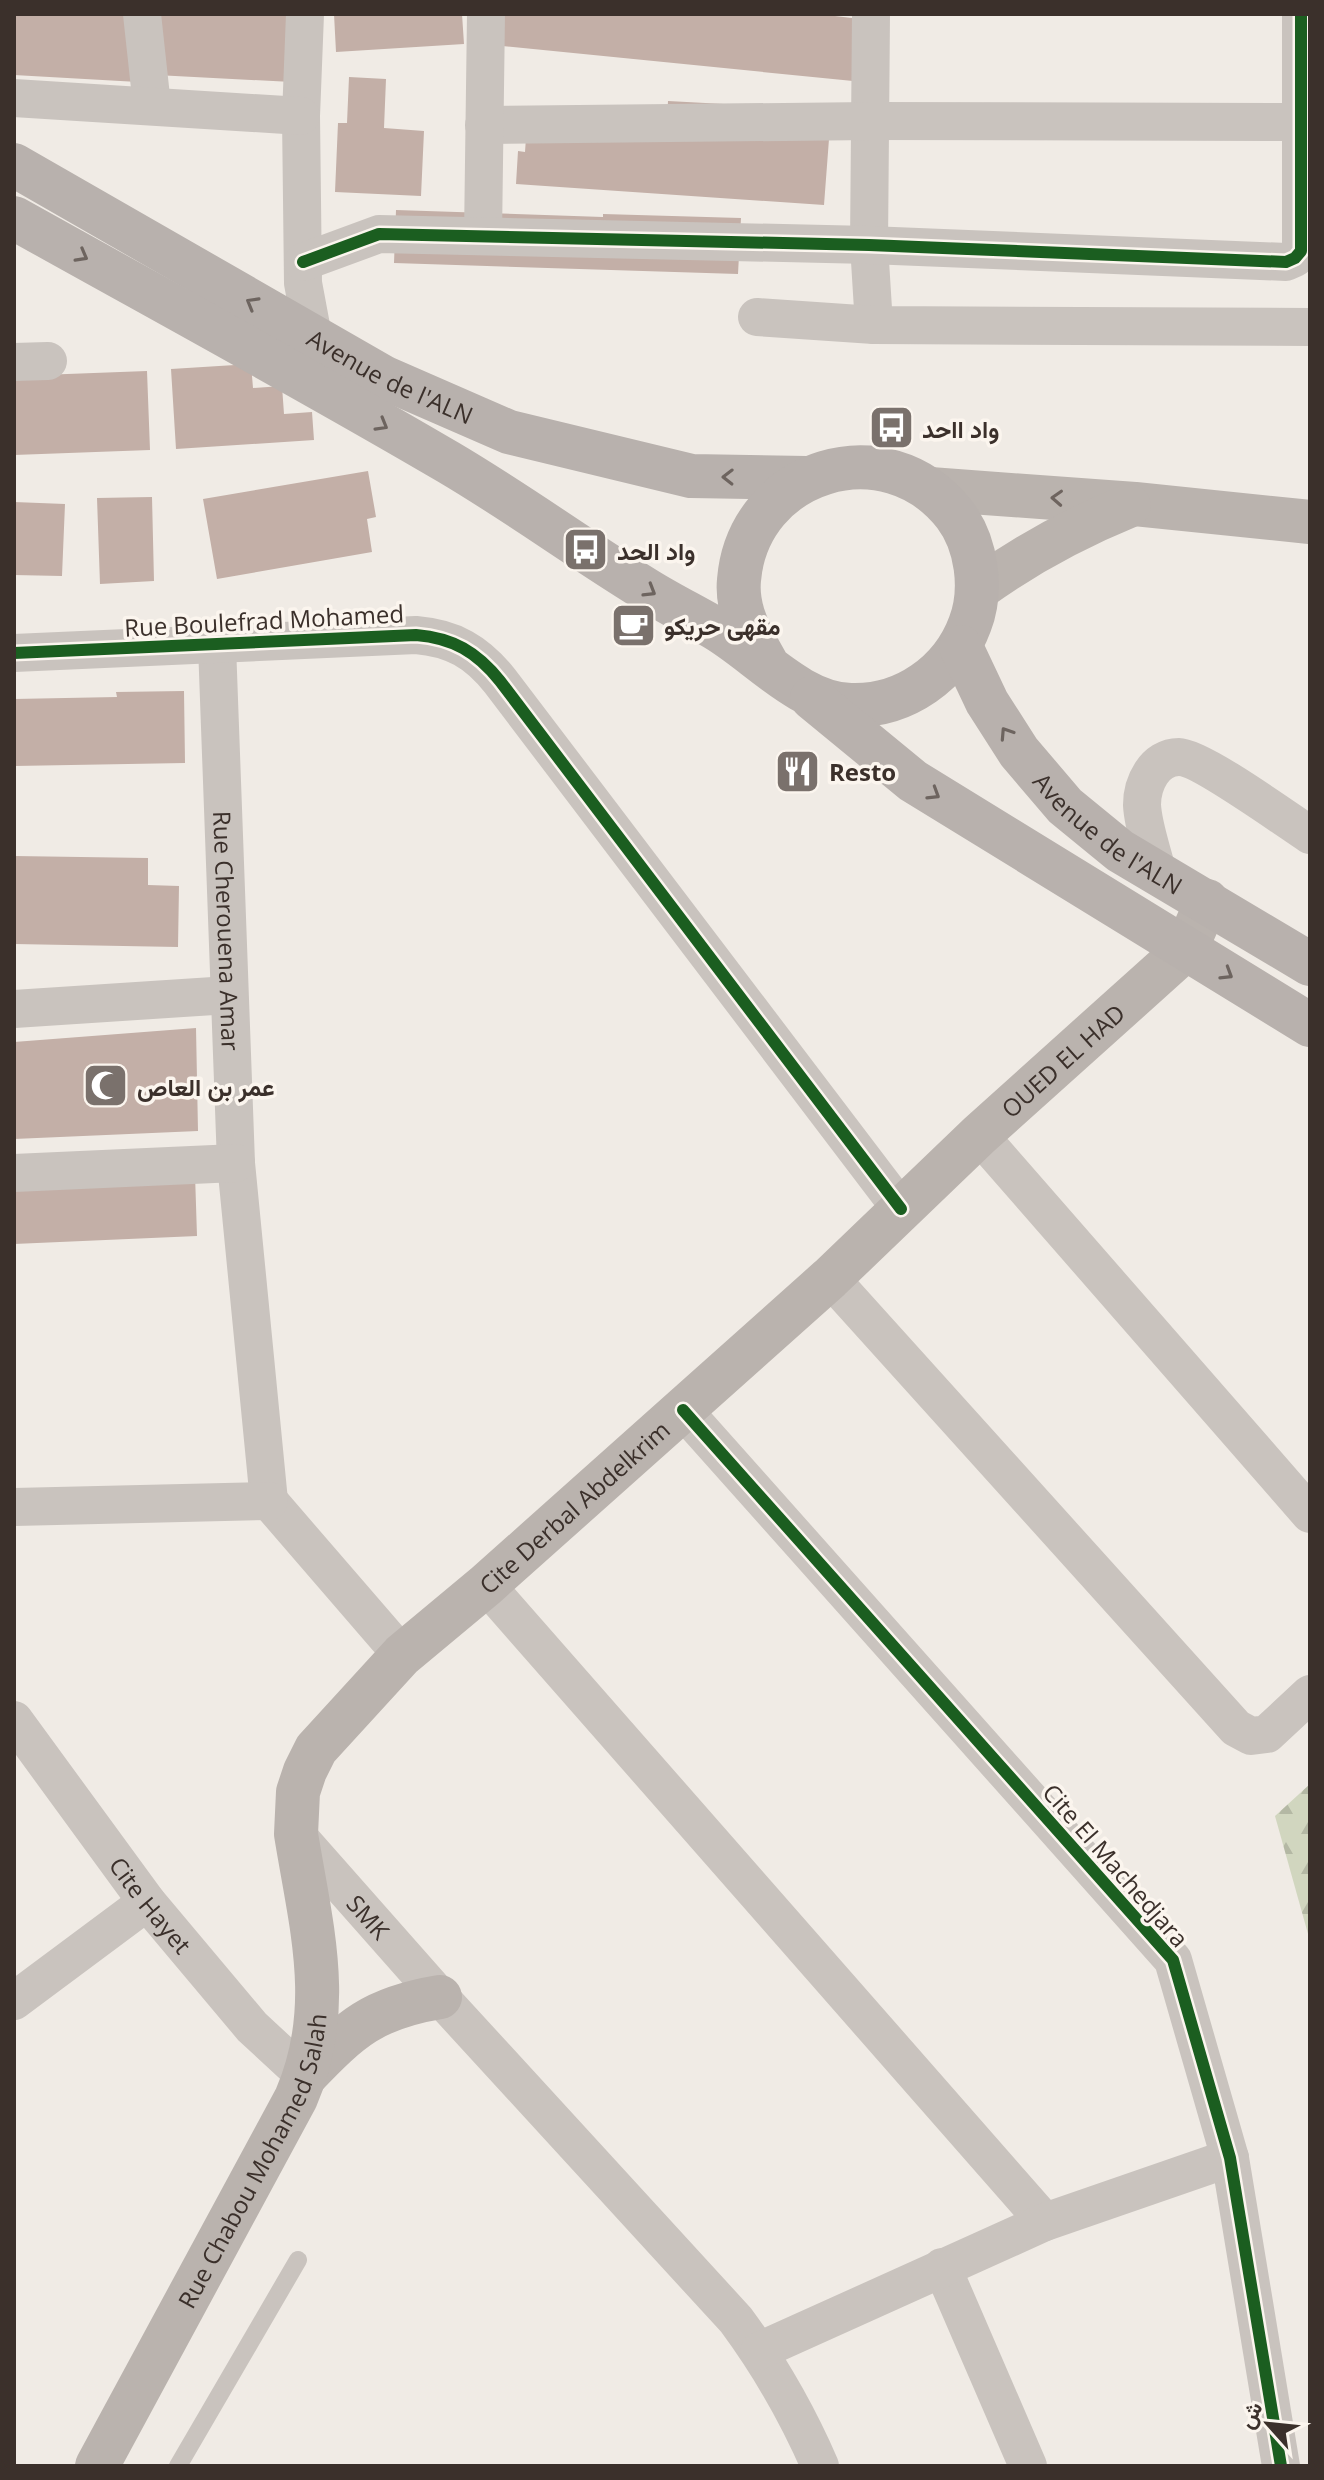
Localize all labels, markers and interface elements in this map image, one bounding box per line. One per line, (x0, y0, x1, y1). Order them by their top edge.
one-way arrow (73, 246, 88, 262)
one-way arrow (246, 297, 261, 313)
street label: Avenue de l'ALN (302, 321, 479, 431)
bus stop icon: واد ااحد (867, 404, 915, 452)
place label: واد ااحد (922, 412, 999, 445)
one-way arrow (373, 415, 387, 431)
one-way arrow (721, 468, 734, 485)
one-way arrow (1050, 490, 1063, 507)
bus stop icon: واد الحد (562, 526, 610, 574)
place label: واد الحد (617, 534, 695, 567)
one-way arrow (641, 581, 656, 597)
street label: Rue Boulefrad Mohamed (123, 596, 405, 644)
cafe icon: مقهى حريكو (609, 601, 657, 649)
place label: مقهى حريكو (664, 609, 781, 642)
one-way arrow (1001, 727, 1016, 742)
restaurant icon: Resto (774, 747, 822, 795)
place label: Resto (829, 755, 896, 788)
street label: Avenue de l'ALN (1027, 765, 1189, 901)
one-way arrow (925, 784, 940, 800)
street label: Rue Cherouena Amar (207, 810, 248, 1051)
one-way arrow (1218, 965, 1233, 980)
street label: OUED EL HAD (993, 996, 1131, 1124)
mosque icon: عمر بن العاص (82, 1062, 130, 1110)
place label: عمر بن العاص (137, 1070, 275, 1103)
street label: Cite Derbal Abdelkrim (471, 1413, 676, 1601)
street label: Cite El Machedjara (1036, 1776, 1196, 1954)
street label: Cite Hayet (103, 1850, 199, 1960)
street label: SMK (340, 1887, 398, 1946)
street label: Rue Chabou Mohamed Salah (169, 2012, 333, 2314)
north arrow (1228, 2384, 1308, 2464)
text: ش (1230, 2396, 1269, 2433)

